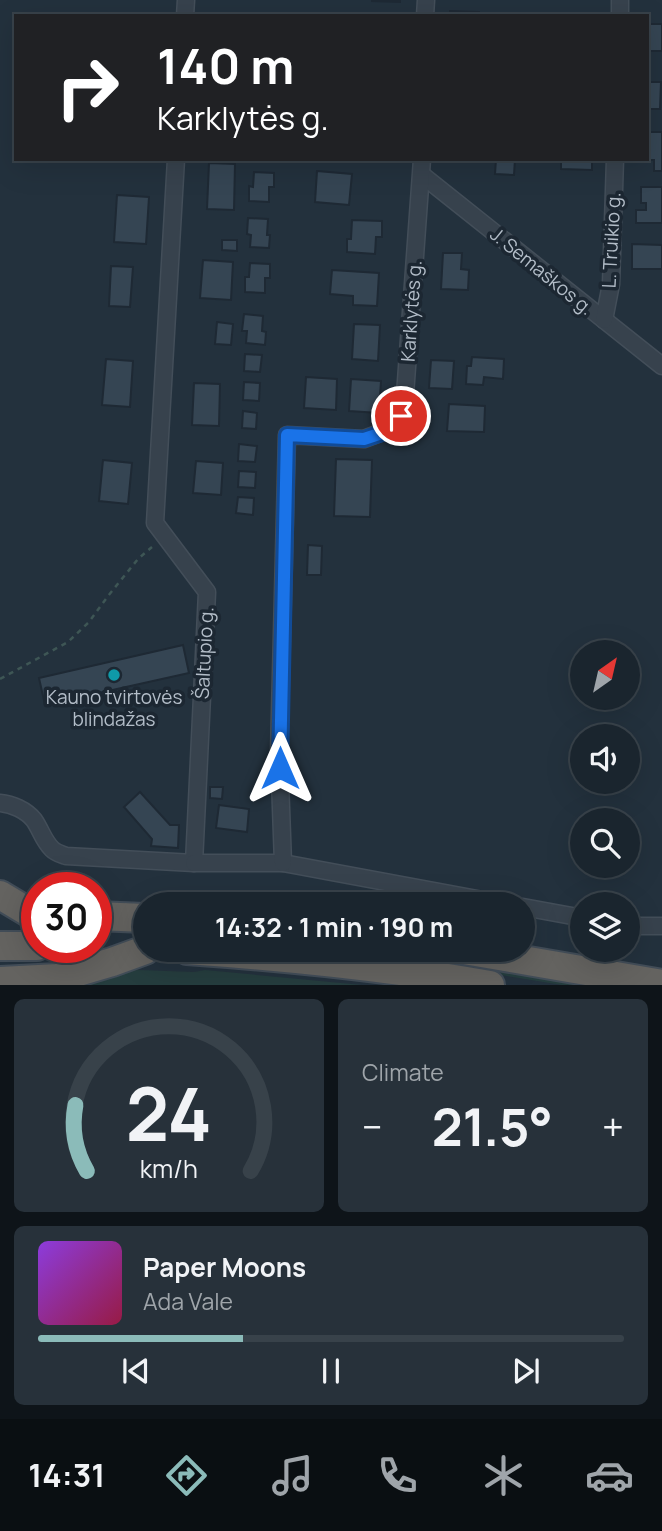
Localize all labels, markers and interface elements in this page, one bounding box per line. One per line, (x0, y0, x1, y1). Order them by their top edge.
text: 140 m (157, 32, 294, 99)
icon: right (42, 42, 133, 133)
text: Karklytės g. (157, 96, 329, 140)
street label: L. Truikio g. (595, 191, 627, 289)
street label: J. Semaškos g. (485, 221, 599, 321)
street label: Karklytės g. (394, 259, 428, 363)
pin (371, 386, 431, 446)
icon: arrive (382, 397, 420, 435)
street label: Šaltupio g. (189, 606, 219, 700)
north arrow (570, 640, 640, 710)
map controls (570, 640, 640, 962)
marker: Kauno tvirtovės blindažas (106, 667, 122, 683)
place label: Kauno tvirtovės blindažas (46, 684, 182, 732)
button: sound (570, 724, 640, 794)
position arrow (243, 731, 317, 805)
button: search (570, 808, 640, 878)
speed limit sign: 30 (21, 872, 112, 963)
button: layers (570, 892, 640, 962)
text: 14:32 · 1 min · 190 m (215, 909, 453, 945)
text: Climate (362, 1056, 444, 1088)
text: 24 (126, 1064, 212, 1164)
text: 21.5° (432, 1091, 553, 1162)
text: − (362, 1100, 383, 1152)
text: + (602, 1100, 624, 1152)
text: km/h (140, 1151, 198, 1186)
text: Paper Moons (143, 1249, 306, 1285)
text: Ada Vale (143, 1285, 233, 1317)
icon: previous (117, 1352, 155, 1390)
icon: pause (312, 1352, 350, 1390)
icon: next (507, 1352, 545, 1390)
icon: directions (162, 1451, 211, 1500)
icon: music (268, 1451, 317, 1500)
icon: phone (373, 1451, 422, 1500)
icon: climate (479, 1451, 528, 1500)
icon: car (585, 1451, 634, 1500)
text: 14:31 (28, 1453, 105, 1497)

